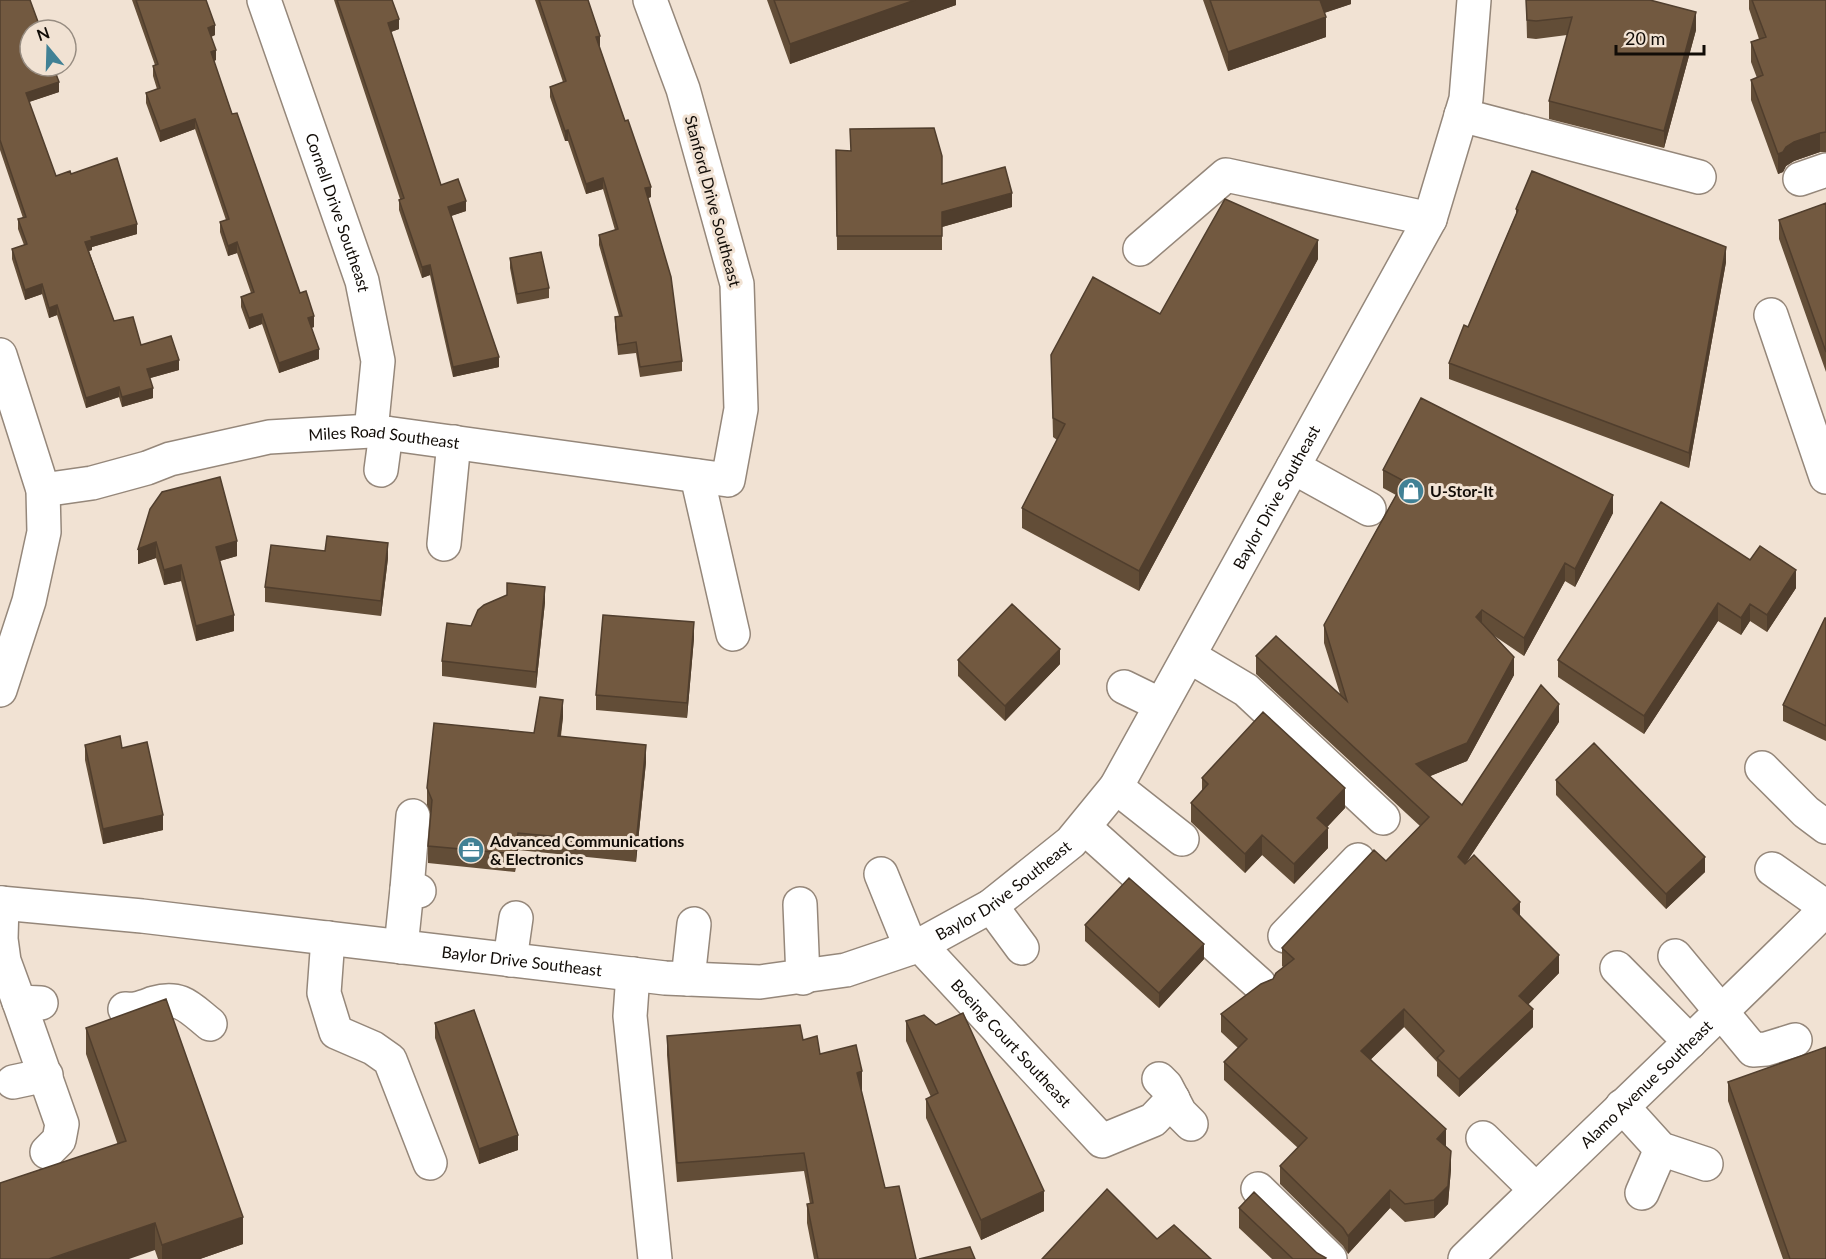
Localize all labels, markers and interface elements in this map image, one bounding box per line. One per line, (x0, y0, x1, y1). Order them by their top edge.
north arrow (18, 18, 78, 78)
scale bar (1616, 18, 1704, 56)
text: N (34, 22, 52, 44)
text: 20 m (1625, 27, 1665, 49)
street label: Stanford Drive Southeast (681, 113, 746, 289)
street label: Cornell Drive Southeast (302, 130, 374, 294)
street label: Miles Road Southeast (308, 421, 461, 452)
street label: Baylor Drive Southeast (1228, 421, 1323, 572)
shop icon: U-Stor-It (1396, 476, 1426, 506)
place label: U-Stor-It (1430, 481, 1494, 500)
place label: Advanced Communications & Electronics (489, 831, 684, 868)
office icon: Advanced Communications & Electronics (456, 835, 486, 865)
street label: Baylor Drive Southeast (932, 836, 1074, 944)
street label: Baylor Drive Southeast (441, 942, 603, 979)
street label: Boeing Court Southeast (948, 975, 1076, 1111)
street label: Alamo Avenue Southeast (1576, 1016, 1716, 1151)

